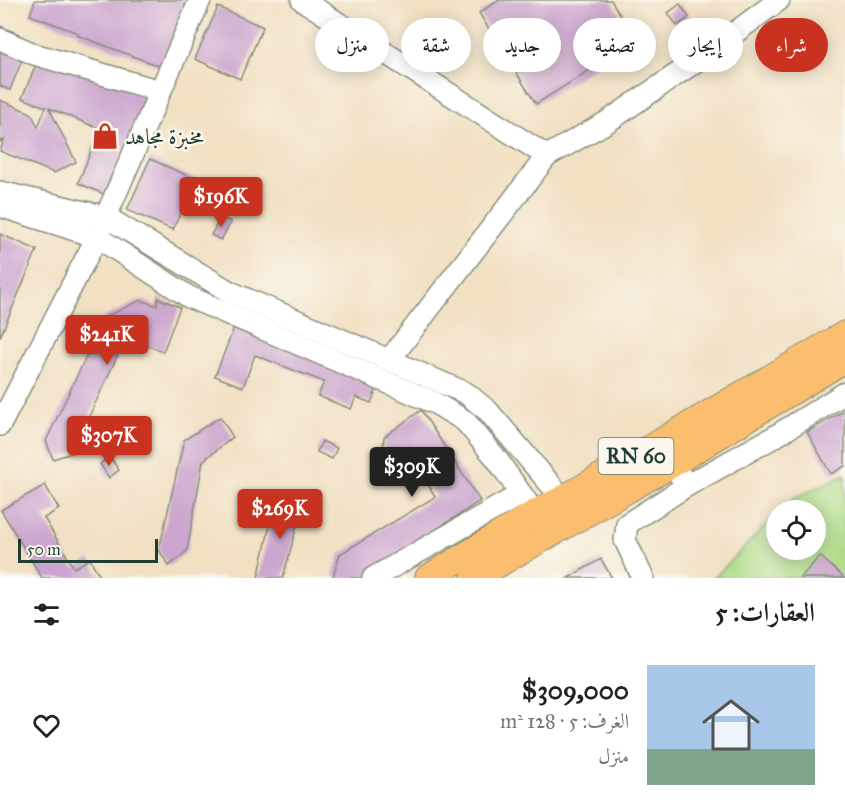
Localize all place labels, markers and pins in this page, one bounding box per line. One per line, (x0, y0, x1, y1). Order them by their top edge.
shop icon: مخبزة مجاهد (90, 121, 120, 151)
place label: مخبزة مجاهد (125, 123, 205, 150)
pin: $196K (179, 177, 263, 228)
pin: $241K (65, 315, 149, 366)
pin: $307K (67, 416, 151, 467)
pin: $309K (370, 447, 454, 498)
pin: $269K (238, 489, 322, 540)

